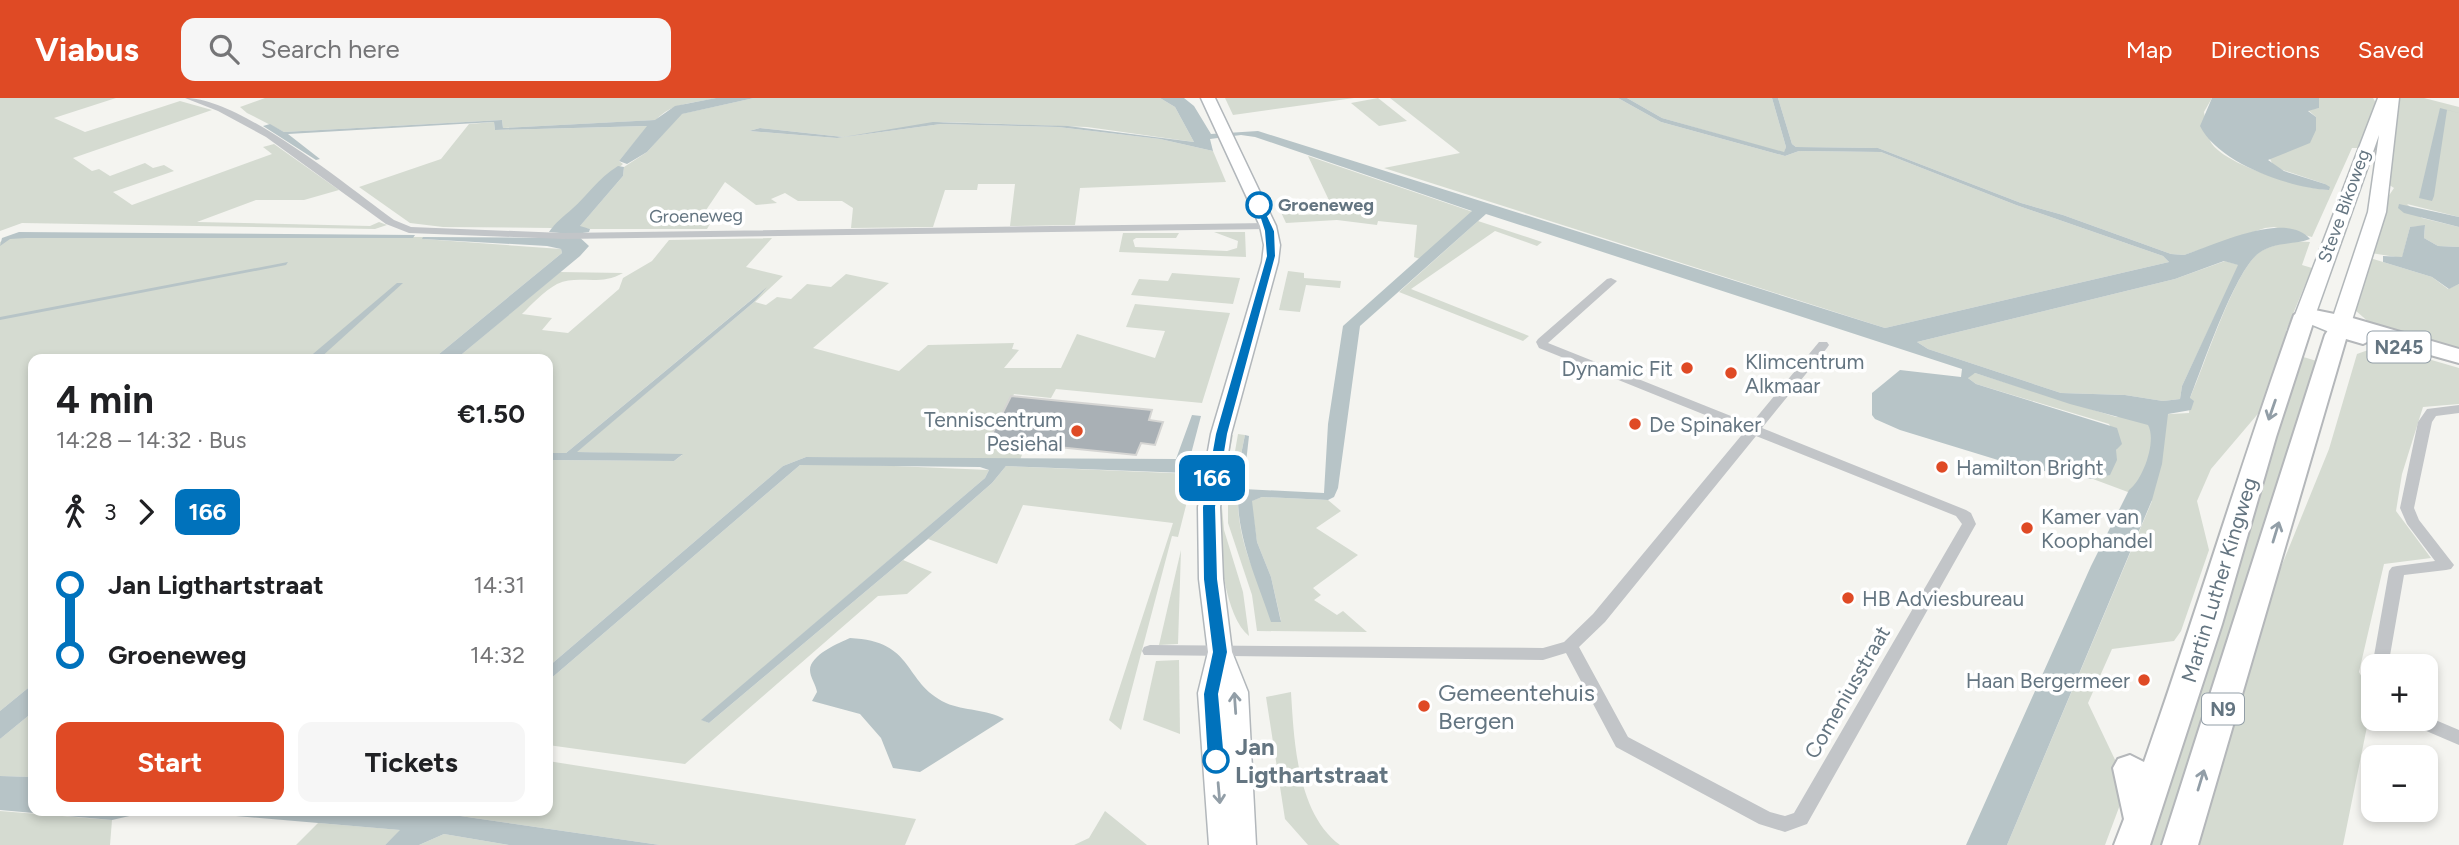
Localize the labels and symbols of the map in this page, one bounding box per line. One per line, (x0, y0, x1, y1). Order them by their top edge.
street label: Steve Bikoweg (2313, 146, 2375, 266)
marker: Groeneweg (1246, 192, 1272, 218)
place label: Groeneweg (1278, 194, 1374, 216)
street label: Groeneweg (649, 204, 743, 228)
road number: N245 (2368, 331, 2430, 362)
place label: Klimcentrum Alkmaar (1745, 349, 1864, 398)
place label: Dynamic Fit (1562, 356, 1673, 381)
marker: Dynamic Fit (1679, 360, 1695, 376)
marker: Klimcentrum Alkmaar (1723, 365, 1739, 381)
one-way arrow (2265, 398, 2278, 420)
place label: Tenniscentrum Pesiehal (924, 407, 1063, 456)
place label: De Spinaker (1649, 412, 1761, 437)
marker: De Spinaker (1627, 416, 1643, 432)
marker: Tenniscentrum Pesiehal (1069, 423, 1085, 439)
line badge: 166 (1172, 455, 1252, 501)
place label: Hamilton Bright (1956, 455, 2104, 480)
marker: Hamilton Bright (1934, 459, 1950, 475)
street label: Martin Luther Kingweg (2176, 474, 2262, 686)
place label: Kamer van Koophandel (2041, 504, 2153, 553)
marker: Kamer van Koophandel (2019, 520, 2035, 536)
one-way arrow (2270, 522, 2283, 544)
place label: HB Adviesbureau (1862, 586, 2024, 611)
marker: HB Adviesbureau (1840, 590, 1856, 606)
street label: Comeniusstraat (1799, 621, 1895, 763)
place label: Haan Bergermeer (1966, 668, 2130, 693)
marker: Haan Bergermeer (2136, 672, 2152, 688)
place label: Gemeentehuis Bergen (1438, 678, 1595, 735)
one-way arrow (1228, 693, 1241, 715)
road number: N9 (2202, 694, 2244, 724)
marker: Gemeentehuis Bergen (1416, 698, 1432, 714)
place label: Jan Ligthartstraat (1235, 732, 1389, 789)
marker: Jan Ligthartstraat (1203, 747, 1229, 773)
one-way arrow (2195, 769, 2208, 791)
one-way arrow (1213, 781, 1226, 804)

